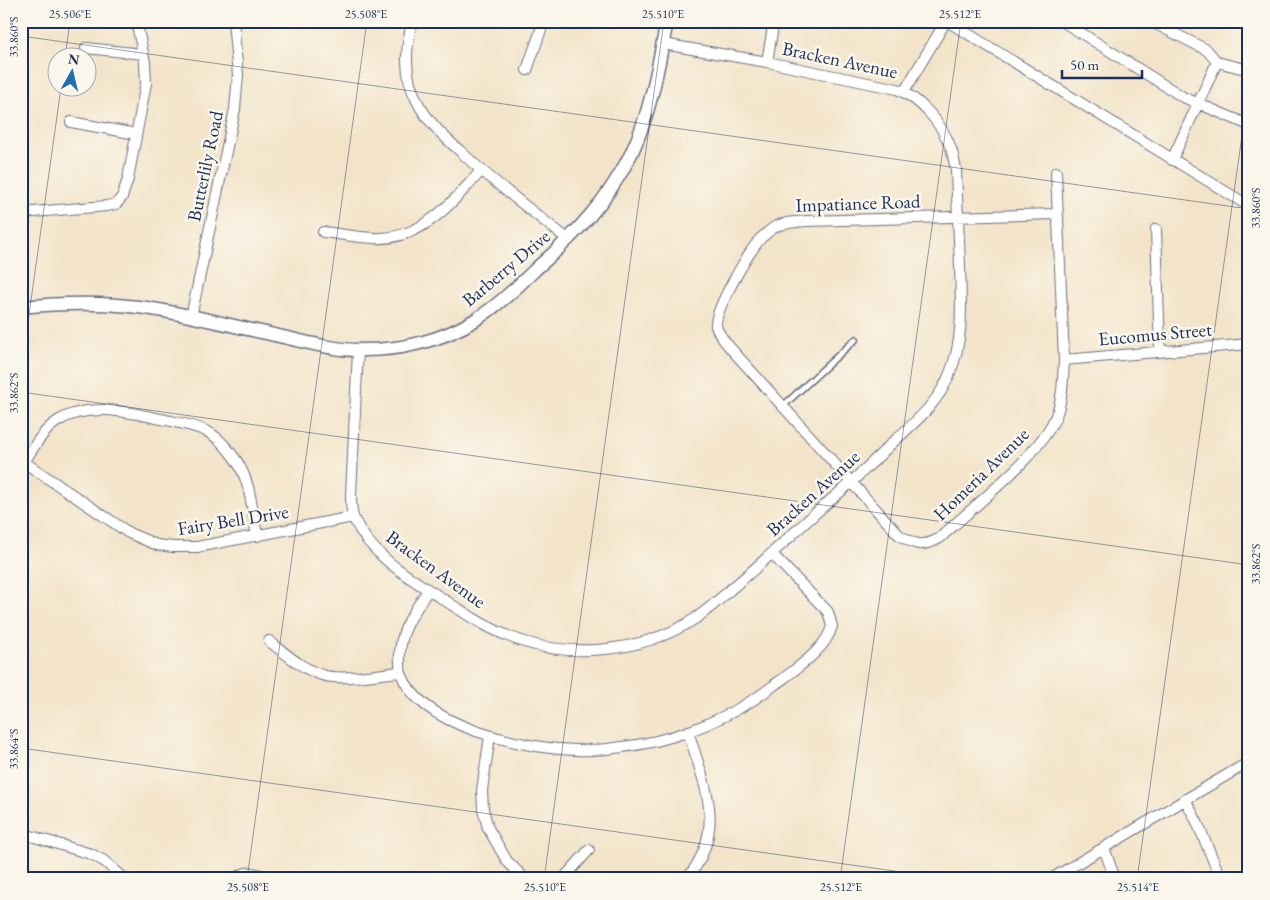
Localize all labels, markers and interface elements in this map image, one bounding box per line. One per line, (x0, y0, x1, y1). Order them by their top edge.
text: 25.506°E (49, 6, 91, 22)
text: 25.508°E (345, 6, 387, 22)
text: 25.510°E (642, 6, 684, 22)
text: 25.512°E (939, 6, 981, 22)
text: 33.860°S (6, 16, 22, 57)
street label: Bracken Avenue (780, 36, 900, 84)
north arrow (48, 48, 98, 98)
scale bar (1062, 48, 1142, 80)
text: N (67, 49, 81, 69)
text: 50 m (1070, 55, 1099, 74)
street label: Butterlily Road (181, 108, 229, 224)
text: 33.860°S (1248, 187, 1264, 228)
street label: Impatiance Road (795, 188, 921, 218)
street label: Barberry Drive (457, 224, 555, 312)
street label: Eucomus Street (1097, 317, 1213, 351)
text: 33.862°S (6, 372, 22, 413)
street label: Homeria Avenue (928, 422, 1034, 526)
street label: Bracken Avenue (761, 444, 865, 542)
street label: Fairy Bell Drive (176, 499, 290, 541)
street label: Bracken Avenue (381, 524, 491, 614)
text: 33.862°S (1248, 543, 1264, 584)
text: 33.864°S (6, 728, 22, 769)
text: 25.508°E (227, 879, 269, 895)
text: 25.510°E (524, 879, 566, 895)
text: 25.512°E (820, 879, 862, 895)
text: 25.514°E (1117, 879, 1159, 895)

